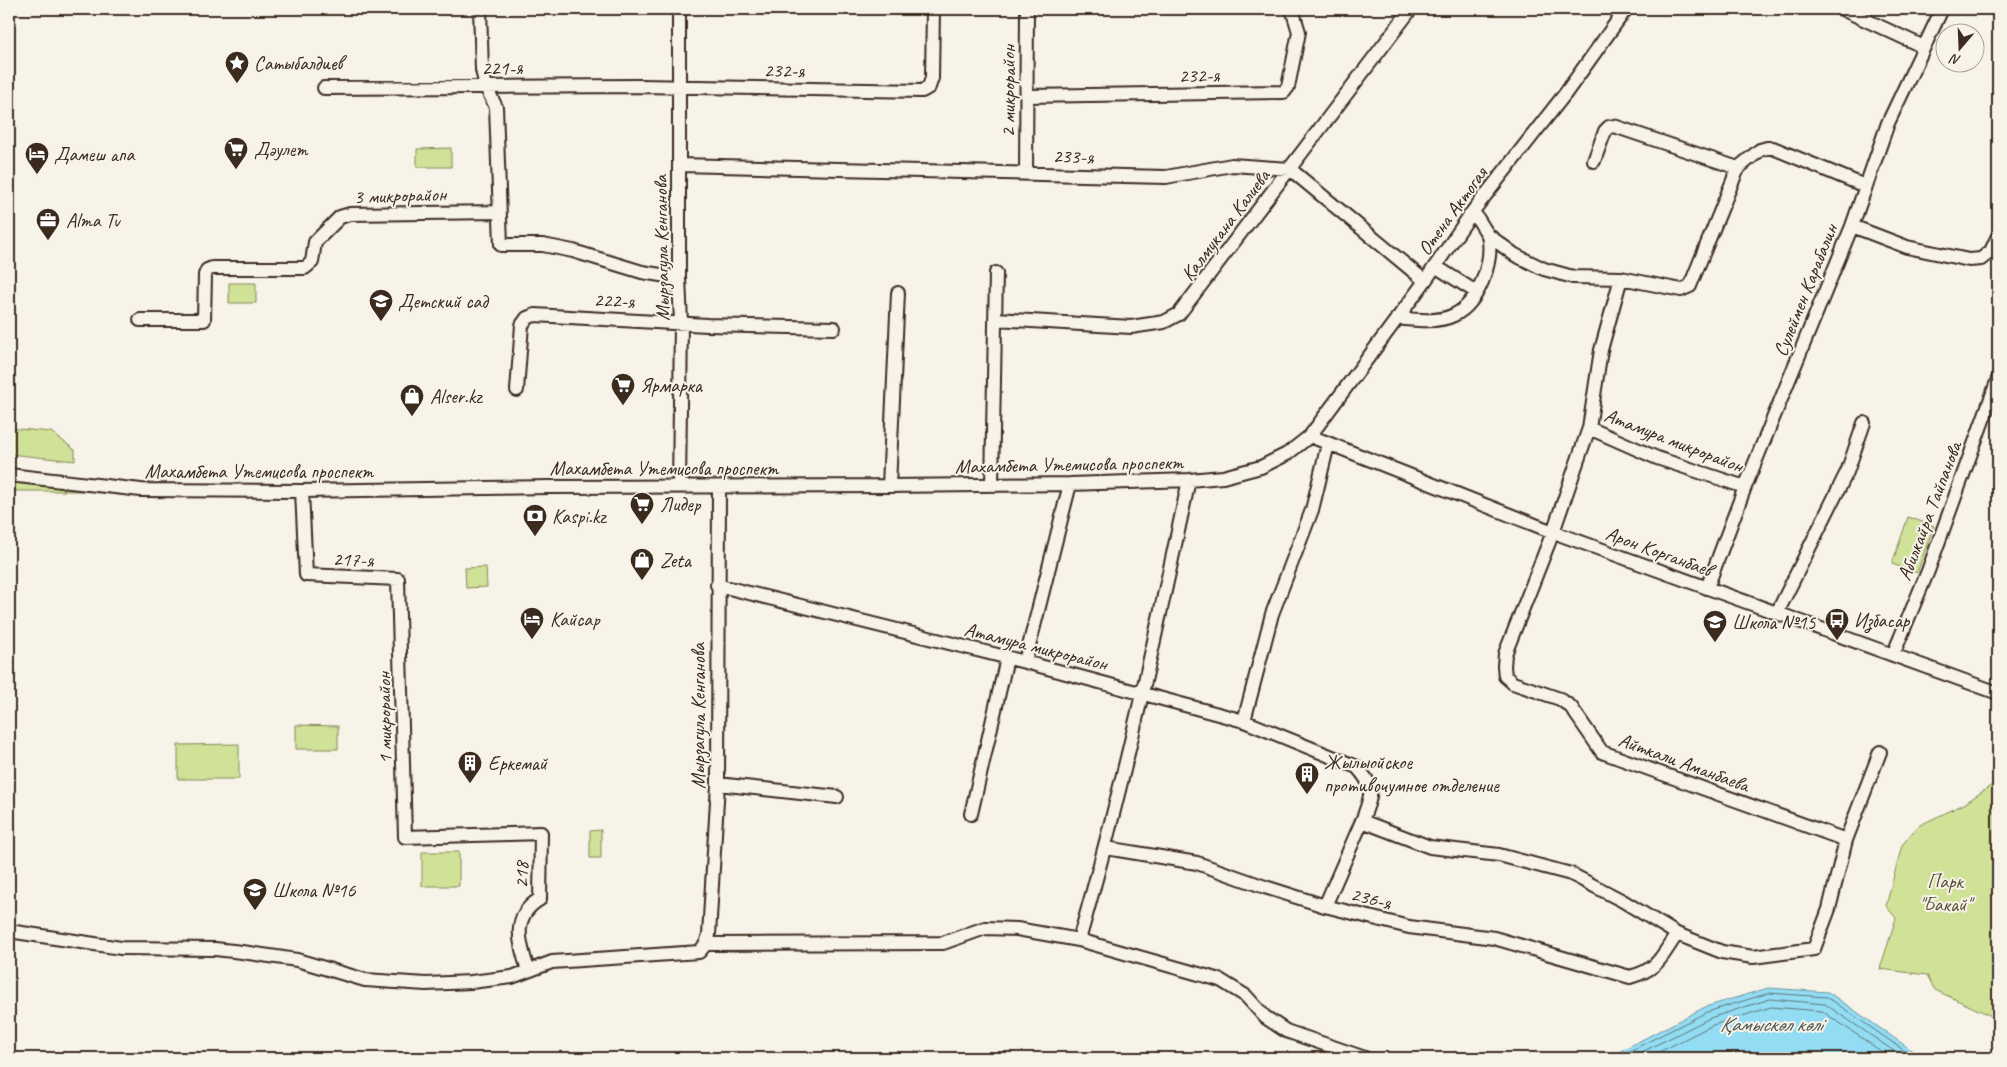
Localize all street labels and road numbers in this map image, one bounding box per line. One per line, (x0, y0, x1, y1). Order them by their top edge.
street label: 2 микрорайон (996, 43, 1021, 137)
street label: 221-я (482, 56, 523, 81)
street label: 232-я (763, 58, 805, 83)
street label: 232-я (1178, 63, 1220, 88)
street label: 233-я (1052, 143, 1095, 170)
street label: Отена Актогая (1412, 161, 1494, 260)
street label: Калмукана Калиева (1175, 163, 1277, 286)
street label: Мырзагула Кенганова (648, 174, 675, 321)
street label: 3 микрорайон (353, 181, 448, 210)
street label: Сулеймен Карабалин (1768, 219, 1844, 360)
street label: 222-я (593, 287, 636, 314)
street label: Атамура микрорайон (1601, 403, 1748, 479)
street label: Абилкайра Тайпанова (1892, 437, 1968, 584)
street label: Махамбета Утемисова проспект (955, 450, 1185, 479)
street label: Махамбета Утемисова проспект (550, 456, 780, 481)
street label: Махамбета Утемисова проспект (145, 459, 375, 484)
street label: Арон Корганбаев (1602, 521, 1720, 584)
street label: 217-я (332, 546, 375, 573)
street label: Атамура микрорайон (962, 617, 1112, 677)
street label: Мырзагула Кенганова (686, 642, 711, 789)
street label: 1 микрорайон (371, 670, 398, 764)
street label: Айткали Аманбаева (1615, 727, 1754, 798)
street label: 218 (509, 859, 534, 889)
street label: 236-я (1348, 881, 1394, 916)

